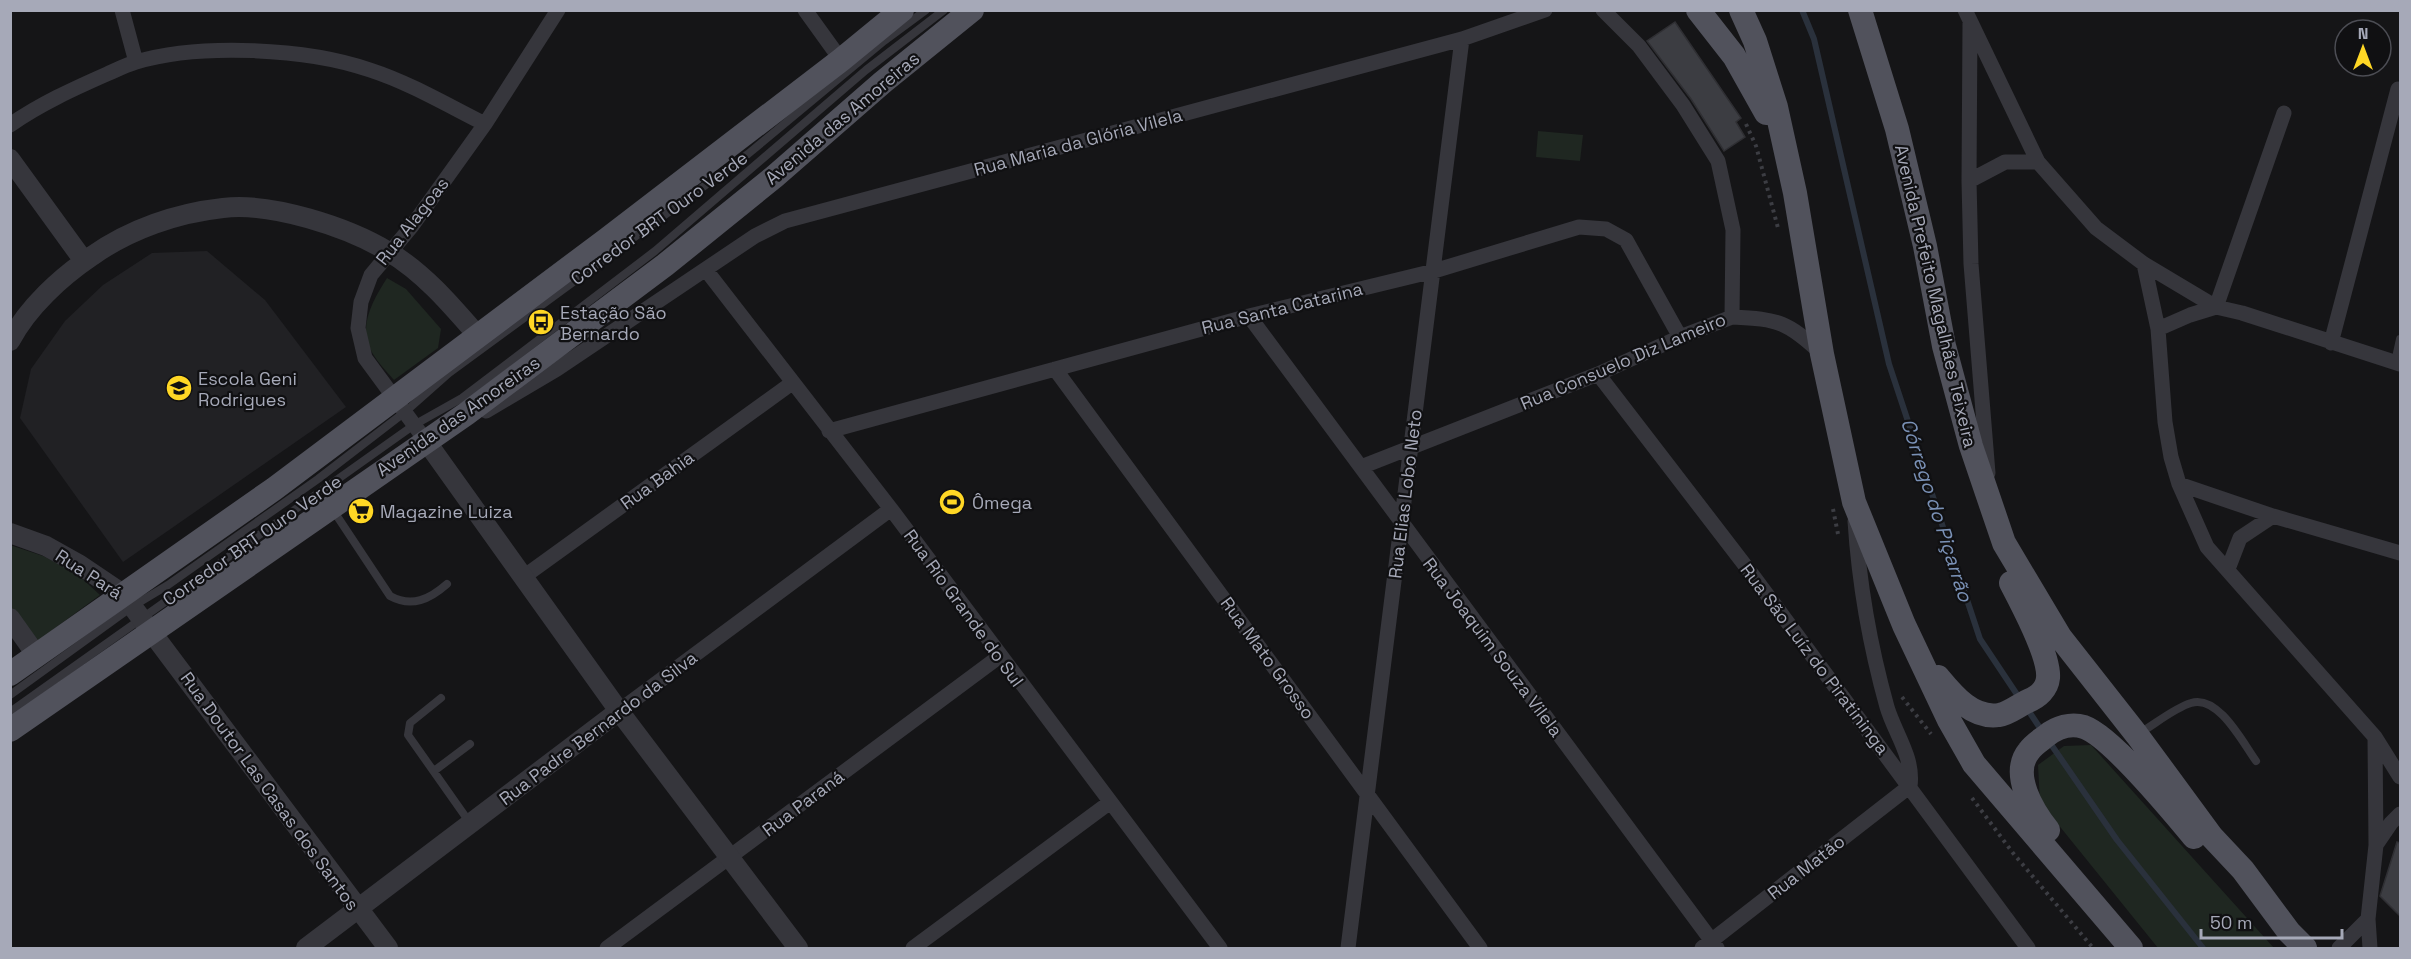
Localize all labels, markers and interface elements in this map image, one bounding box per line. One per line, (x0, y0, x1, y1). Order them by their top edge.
north arrow (2333, 18, 2393, 78)
text: N (2358, 23, 2368, 44)
street label: Avenida das Amoreiras (760, 47, 924, 189)
street label: Rua Maria da Glória Vilela (971, 103, 1185, 181)
street label: Avenida Prefeito Magalhães Teixeira (1890, 142, 1982, 450)
street label: Corredor BRT Ouro Verde (566, 146, 752, 290)
street label: Rua Alagoas (370, 172, 454, 270)
street label: Rua Santa Catarina (1199, 277, 1365, 339)
place label: Estação São Bernardo (560, 301, 667, 345)
bus stop icon: Estação São Bernardo (526, 307, 556, 337)
street label: Rua Consuelo Diz Lameiro (1517, 307, 1729, 415)
street label: Avenida das Amoreiras (372, 351, 544, 481)
place label: Escola Geni Rodrigues (198, 367, 297, 411)
school or university icon: Escola Geni Rodrigues (164, 373, 194, 403)
street label: Rua Elias Lobo Neto (1383, 408, 1427, 580)
water label: Córrego do Piçarrão (1895, 415, 1979, 606)
street label: Rua Bahia (616, 446, 698, 514)
street label: Corredor BRT Ouro Verde (158, 469, 346, 611)
sports icon: Ômega (937, 487, 967, 517)
place label: Ômega (972, 491, 1032, 514)
supermarket icon: Magazine Luiza (346, 496, 376, 526)
place label: Magazine Luiza (380, 500, 513, 523)
street label: Rua Rio Grande do Sul (899, 525, 1029, 691)
street label: Rua Pará (51, 544, 127, 604)
street label: Rua Joaquim Souza Vilela (1418, 553, 1568, 741)
street label: Rua São Luíz do Piratininga (1736, 559, 1894, 759)
street label: Rua Mato Grosso (1216, 592, 1320, 724)
street label: Rua Padre Bernardo da Silva (494, 646, 702, 810)
street label: Rua Doutor Las Casas dos Santos (176, 667, 364, 915)
street label: Rua Paraná (758, 765, 848, 841)
street label: Rua Matão (1763, 830, 1849, 904)
scale bar (2201, 902, 2342, 940)
text: 50 m (2210, 911, 2252, 934)

